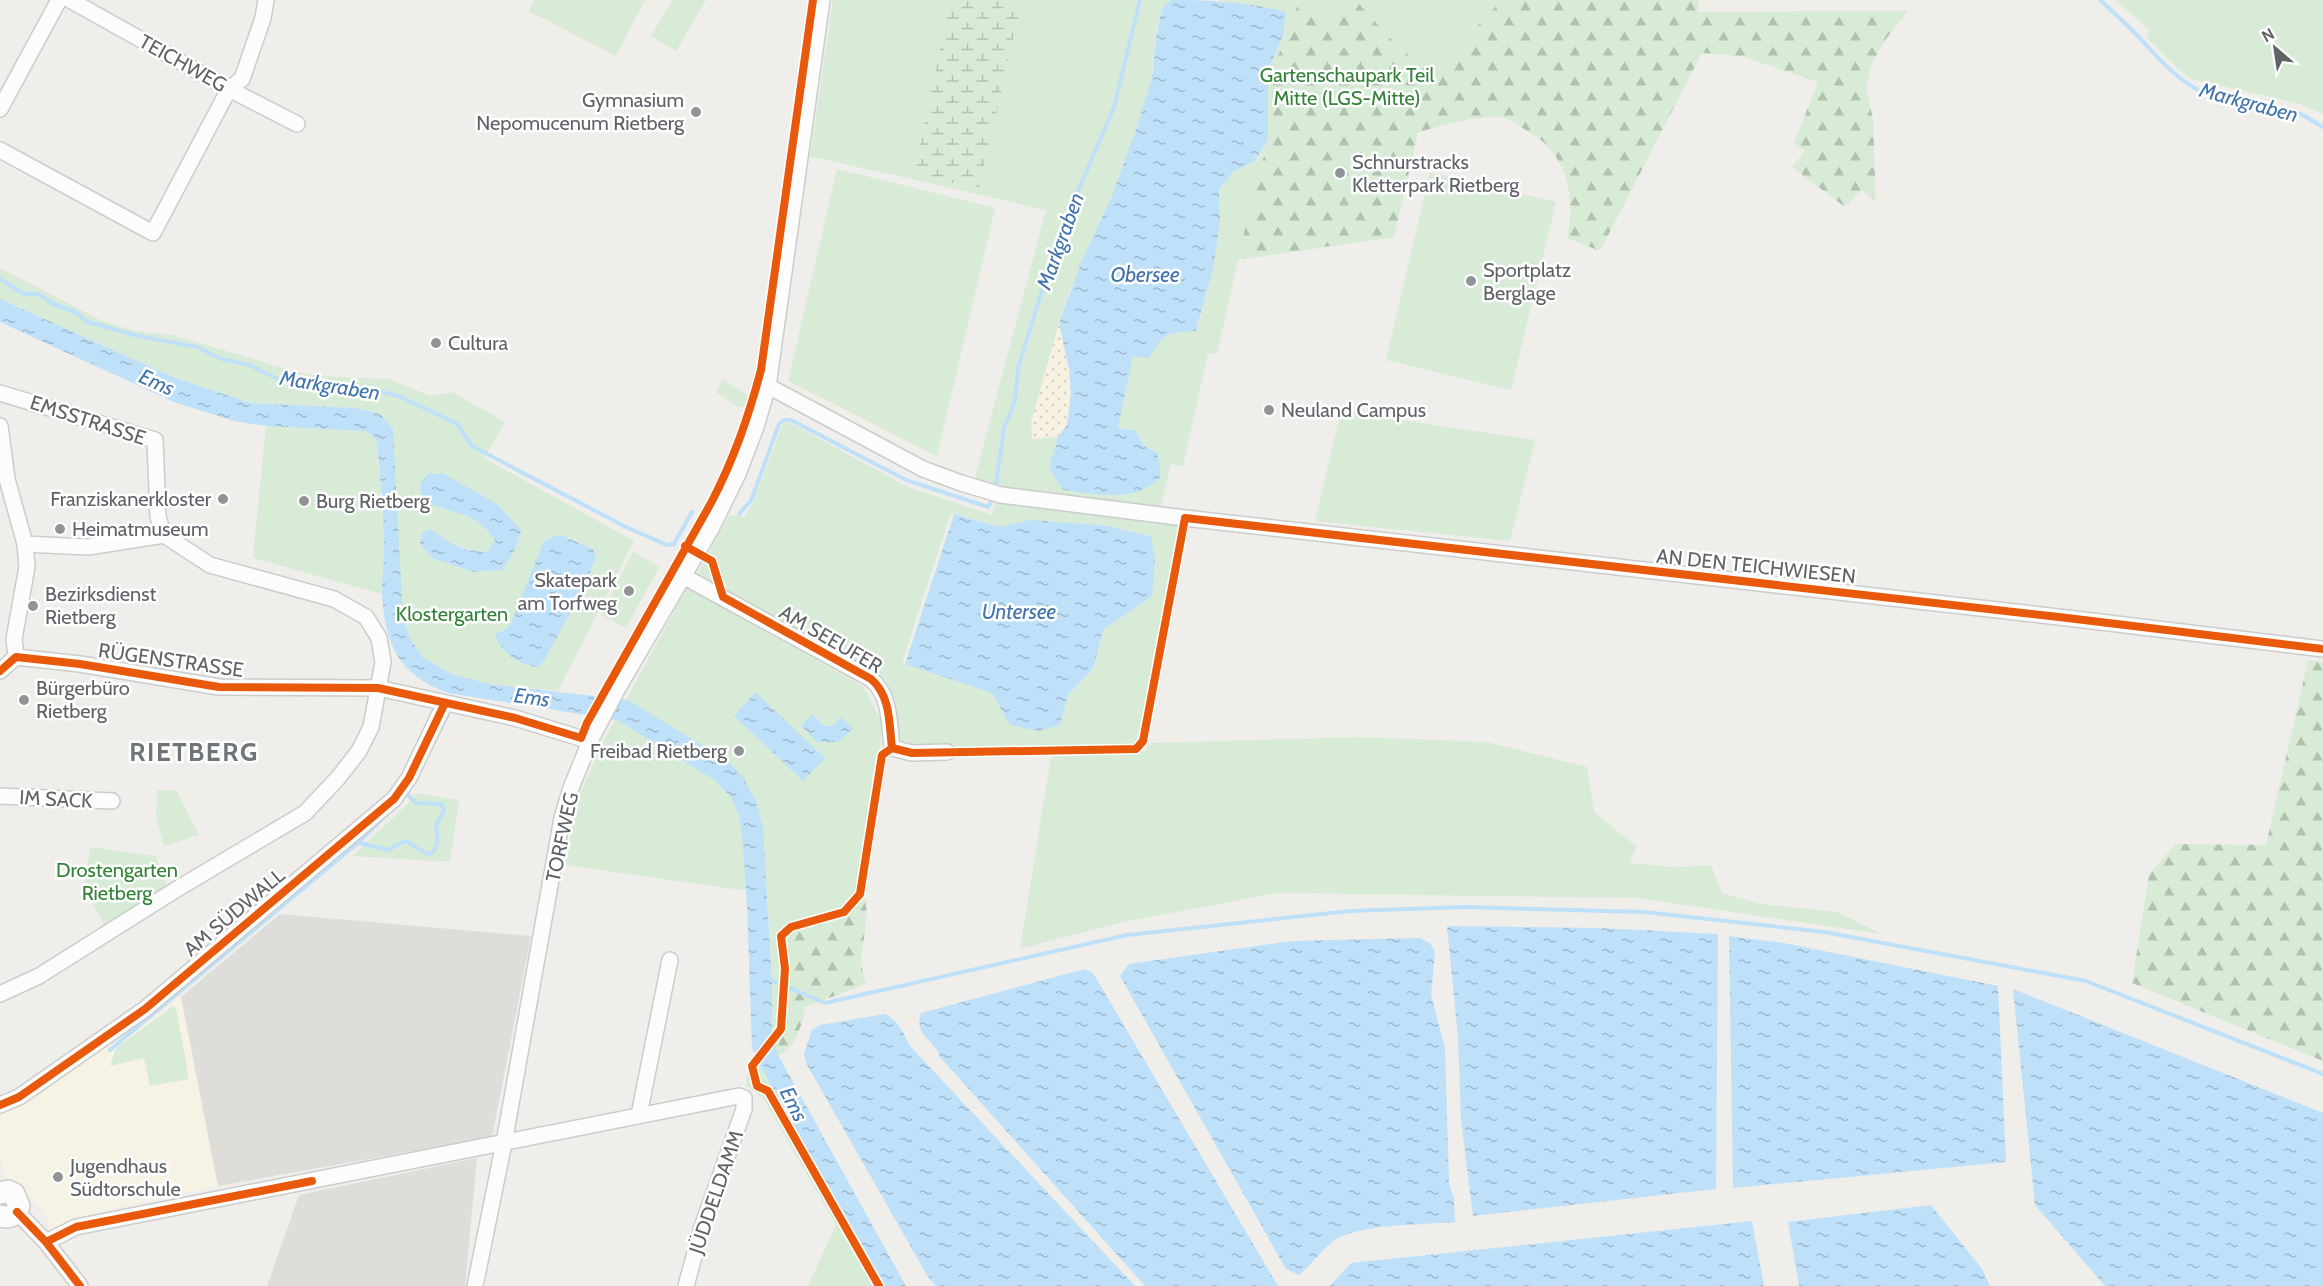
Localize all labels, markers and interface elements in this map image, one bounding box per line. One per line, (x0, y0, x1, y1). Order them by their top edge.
north arrow (2245, 18, 2305, 78)
text: N (2258, 24, 2278, 46)
street label: TEICHWEG (135, 29, 231, 97)
park label: Gartenschaupark Teil Mitte (LGS-Mitte) (1260, 63, 1435, 110)
water label: Markgraben (2196, 77, 2301, 127)
place label: Gymnasium Nepomucenum Rietberg (476, 88, 685, 135)
marker: Gymnasium Nepomucenum Rietberg (689, 105, 703, 119)
place label: Schnurstracks Kletterpark Rietberg (1352, 150, 1520, 197)
marker: Schnurstracks Kletterpark Rietberg (1333, 166, 1347, 180)
water label: Markgraben (1031, 189, 1089, 294)
place label: Sportplatz Berglage (1483, 258, 1571, 305)
water label: Obersee (1110, 262, 1180, 287)
marker: Sportplatz Berglage (1464, 274, 1478, 288)
place label: Cultura (448, 331, 509, 355)
marker: Cultura (429, 336, 443, 350)
water label: Ems (136, 363, 178, 401)
water label: Markgraben (277, 365, 382, 405)
street label: EMSSTRASSE (27, 390, 149, 450)
place label: Neuland Campus (1281, 398, 1426, 422)
marker: Neuland Campus (1262, 403, 1276, 417)
place label: Franziskanerkloster (50, 487, 212, 511)
place label: Burg Rietberg (316, 489, 431, 513)
marker: Franziskanerkloster (216, 492, 230, 506)
marker: Burg Rietberg (297, 494, 311, 508)
place label: Heimatmuseum (72, 517, 209, 541)
marker: Heimatmuseum (53, 522, 67, 536)
street label: AN DEN TEICHWIESEN (1655, 544, 1857, 588)
place label: Skatepark am Torfweg (518, 568, 618, 615)
place label: Bezirksdienst Rietberg (45, 582, 156, 629)
marker: Skatepark am Torfweg (622, 584, 636, 598)
marker: Bezirksdienst Rietberg (26, 599, 40, 613)
water label: Untersee (982, 599, 1057, 624)
street label: AM SEEUFER (775, 600, 887, 678)
park label: Klostergarten (396, 602, 508, 626)
street label: RÜGENSTRASSE (97, 638, 245, 682)
place label: Bürgerbüro Rietberg (36, 676, 130, 723)
water label: Ems (513, 682, 551, 712)
marker: Bürgerbüro Rietberg (17, 693, 31, 707)
district label: RIETBERG (129, 736, 259, 768)
place label: Freibad Rietberg (590, 739, 728, 763)
marker: Freibad Rietberg (732, 744, 746, 758)
street label: IM SACK (19, 785, 94, 813)
street label: TORFWEG (541, 790, 583, 884)
park label: Drostengarten Rietberg (56, 858, 178, 905)
street label: AM SÜDWALL (179, 863, 289, 961)
water label: Ems (775, 1082, 813, 1126)
street label: JÜDDELDAMM (683, 1127, 748, 1258)
place label: Jugendhaus Südtorschule (69, 1154, 181, 1201)
marker: Jugendhaus Südtorschule (51, 1170, 65, 1184)

